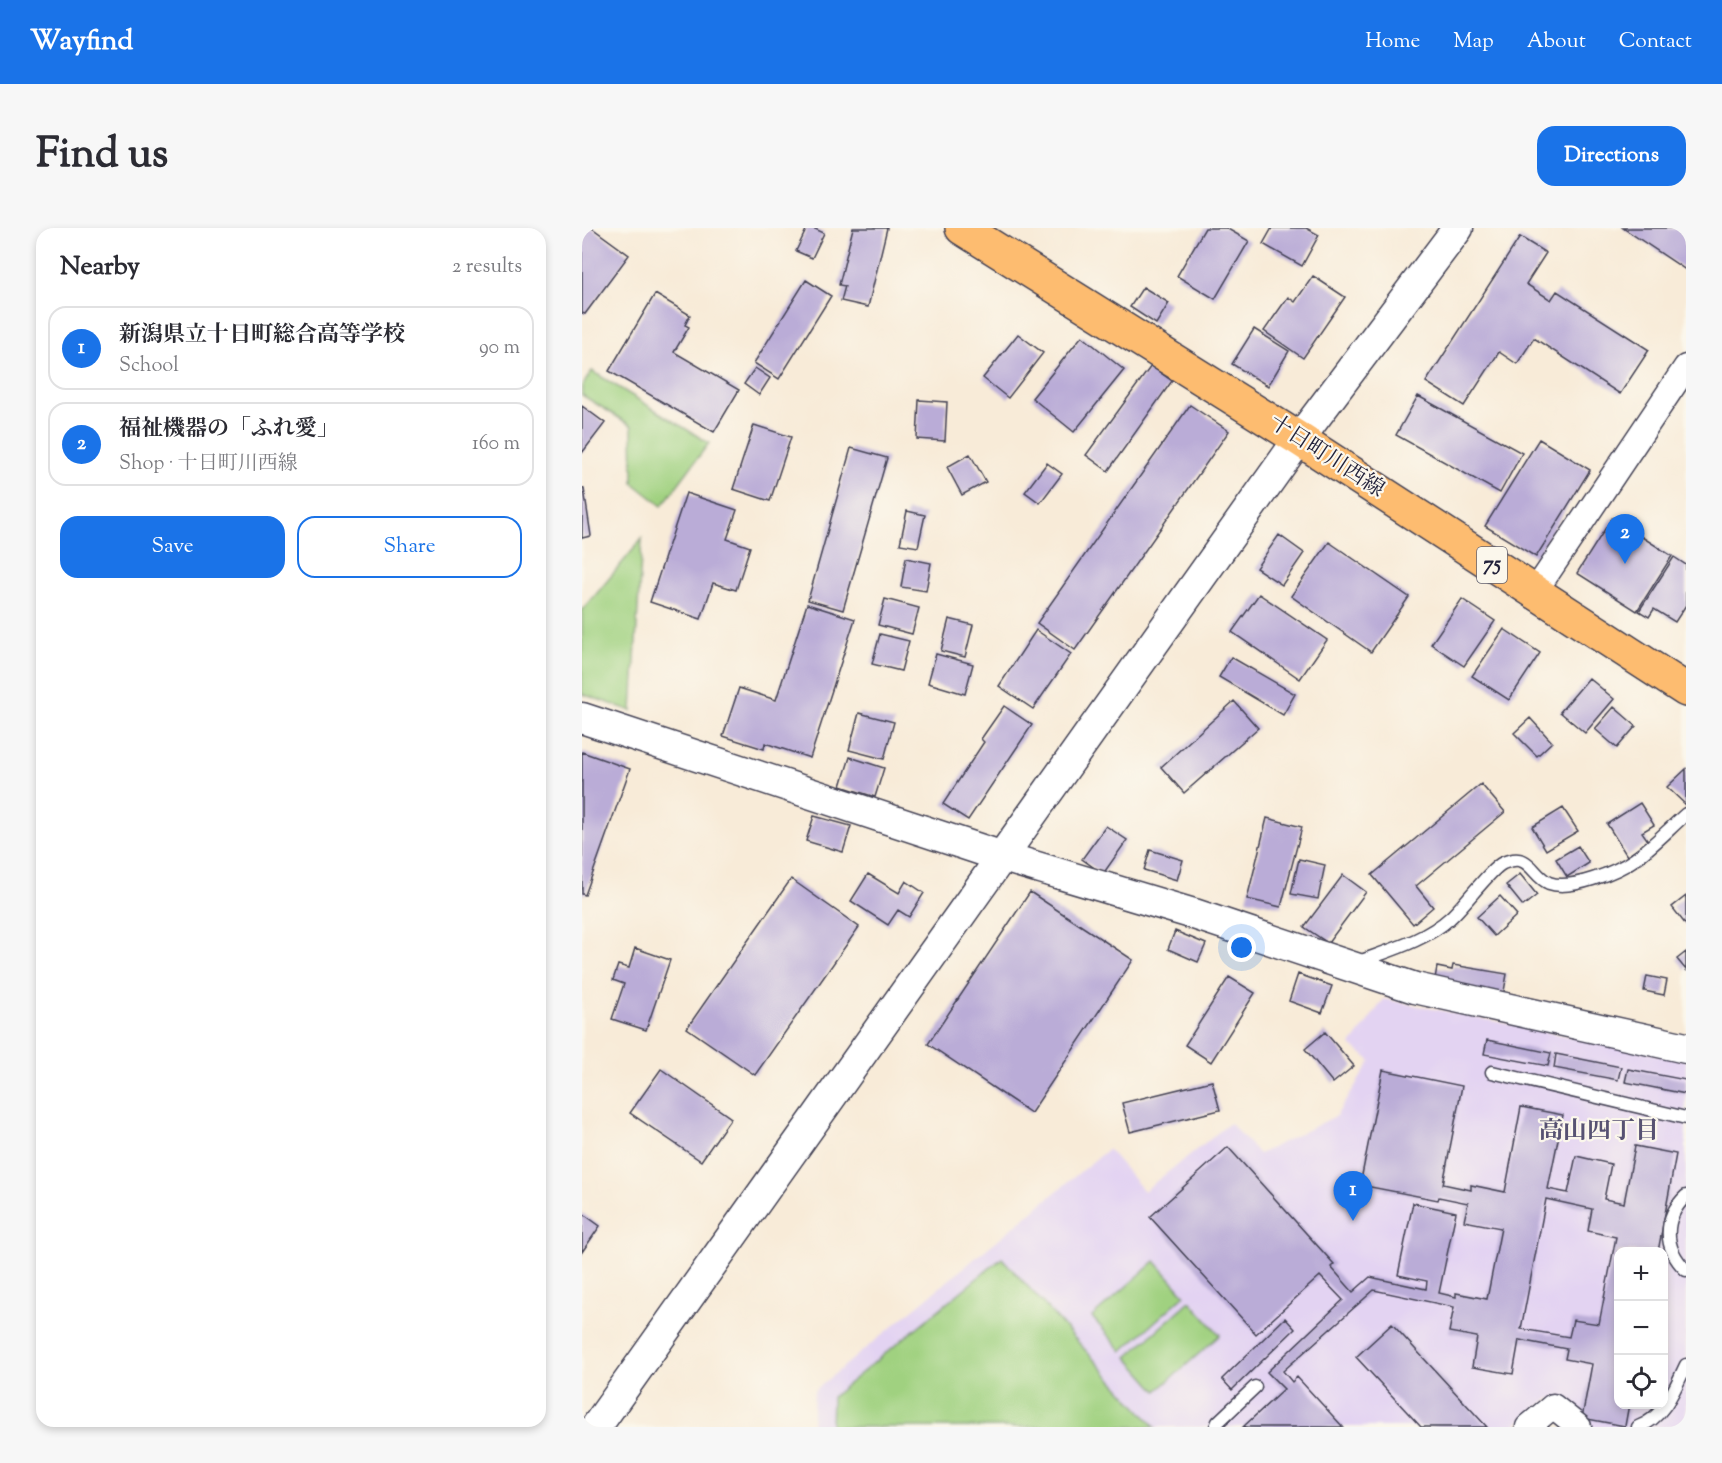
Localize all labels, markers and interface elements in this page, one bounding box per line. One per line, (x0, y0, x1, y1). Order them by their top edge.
text: Wayfind (30, 22, 133, 62)
text: Home (1365, 27, 1420, 57)
text: Map (1453, 27, 1494, 57)
text: About (1527, 27, 1586, 57)
text: Contact (1619, 27, 1692, 57)
text: Find us (36, 126, 168, 186)
button: Directions (1537, 126, 1686, 186)
text: Nearby (60, 249, 140, 286)
text: 2 results (452, 253, 522, 282)
text: 新潟県立十日町総合高等学校 (119, 320, 405, 352)
text: 1 (78, 334, 85, 363)
text: 90 m (479, 334, 520, 363)
text: School (119, 352, 179, 381)
street label: 十日町川西線 (1262, 408, 1390, 506)
text: 福祉機器の「ふれ愛」 (119, 414, 339, 446)
text: 2 (77, 430, 86, 459)
text: 160 m (472, 430, 520, 459)
text: Shop · 十日町川西線 (119, 450, 298, 479)
pin: 2 (1606, 514, 1644, 564)
button: Save (60, 516, 285, 578)
button: Share (297, 516, 522, 578)
road number: 75 (1477, 547, 1507, 583)
your location (1227, 933, 1256, 962)
district label: 高山四丁目 (1539, 1115, 1659, 1149)
pin: 1 (1334, 1172, 1372, 1221)
map controls (1614, 1247, 1668, 1409)
button: + (1614, 1247, 1668, 1301)
button: − (1614, 1301, 1668, 1355)
button: locate (1614, 1355, 1668, 1409)

